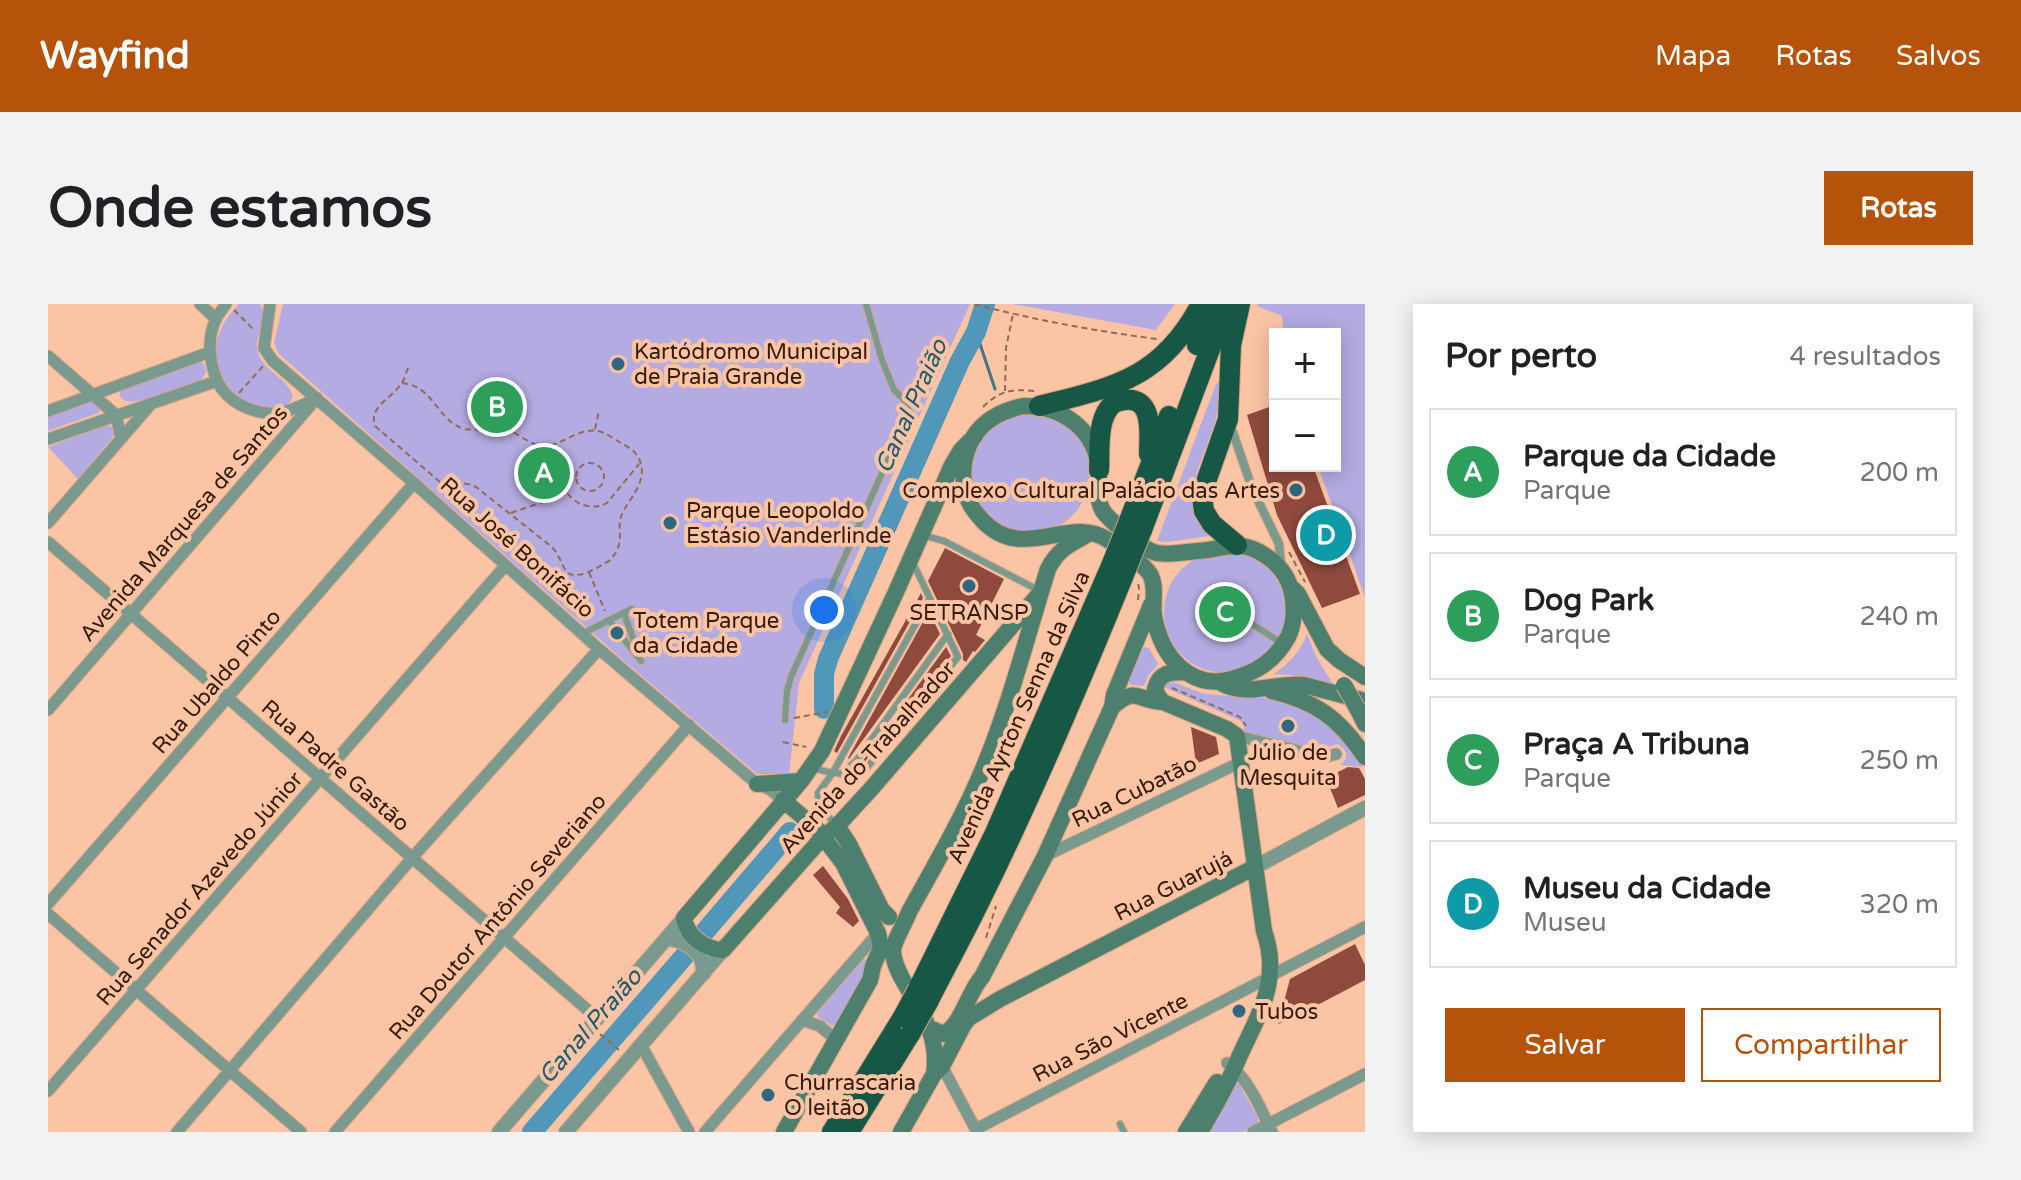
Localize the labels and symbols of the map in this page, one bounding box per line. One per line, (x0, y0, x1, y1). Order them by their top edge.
water label: Canal Praião (869, 334, 954, 477)
place label: Kartódromo Municipal de Praia Grande (634, 339, 868, 390)
marker: Kartódromo Municipal de Praia Grande (609, 355, 627, 373)
pin: B (471, 377, 523, 437)
street label: Avenida Marquesa de Santos (74, 400, 293, 647)
pin: A (518, 443, 570, 503)
street label: Rua José Bonifácio (435, 472, 600, 624)
place label: Complexo Cultural Palácio das Artes (902, 478, 1280, 504)
marker: Complexo Cultural Palácio das Artes (1287, 481, 1305, 499)
place label: Parque Leopoldo Estásio Vanderlinde (686, 498, 892, 549)
pin: D (1300, 505, 1352, 565)
marker: Parque Leopoldo Estásio Vanderlinde (661, 514, 679, 532)
street label: Avenida Ayrton Senna da Silva (942, 567, 1095, 868)
marker: SETRANSP (960, 577, 978, 595)
pin: C (1199, 582, 1251, 642)
your location (804, 590, 844, 630)
place label: SETRANSP (909, 600, 1029, 626)
street label: Rua Ubaldo Pinto (147, 604, 287, 759)
place label: Totem Parque da Cidade (633, 608, 779, 659)
marker: Totem Parque da Cidade (608, 624, 626, 642)
street label: Avenida do Trabalhador (775, 656, 961, 859)
street label: Rua Padre Gastão (256, 694, 415, 837)
marker: Júlio de Mesquita (1279, 717, 1297, 735)
place label: Júlio de Mesquita (1239, 740, 1337, 791)
street label: Rua Cubatão (1068, 750, 1201, 833)
street label: Rua Senador Azevedo Júnior (91, 766, 309, 1011)
street label: Rua Doutor Antônio Severiano (384, 788, 612, 1045)
street label: Rua Guarujá (1110, 845, 1237, 927)
water label: Canal Praião (532, 962, 649, 1090)
street label: Rua São Vicente (1029, 988, 1192, 1088)
place label: Tubos (1255, 999, 1318, 1025)
marker: Tubos (1230, 1002, 1248, 1020)
place label: Churrascaria O leitão (784, 1070, 916, 1121)
marker: Churrascaria O leitão (759, 1086, 777, 1104)

